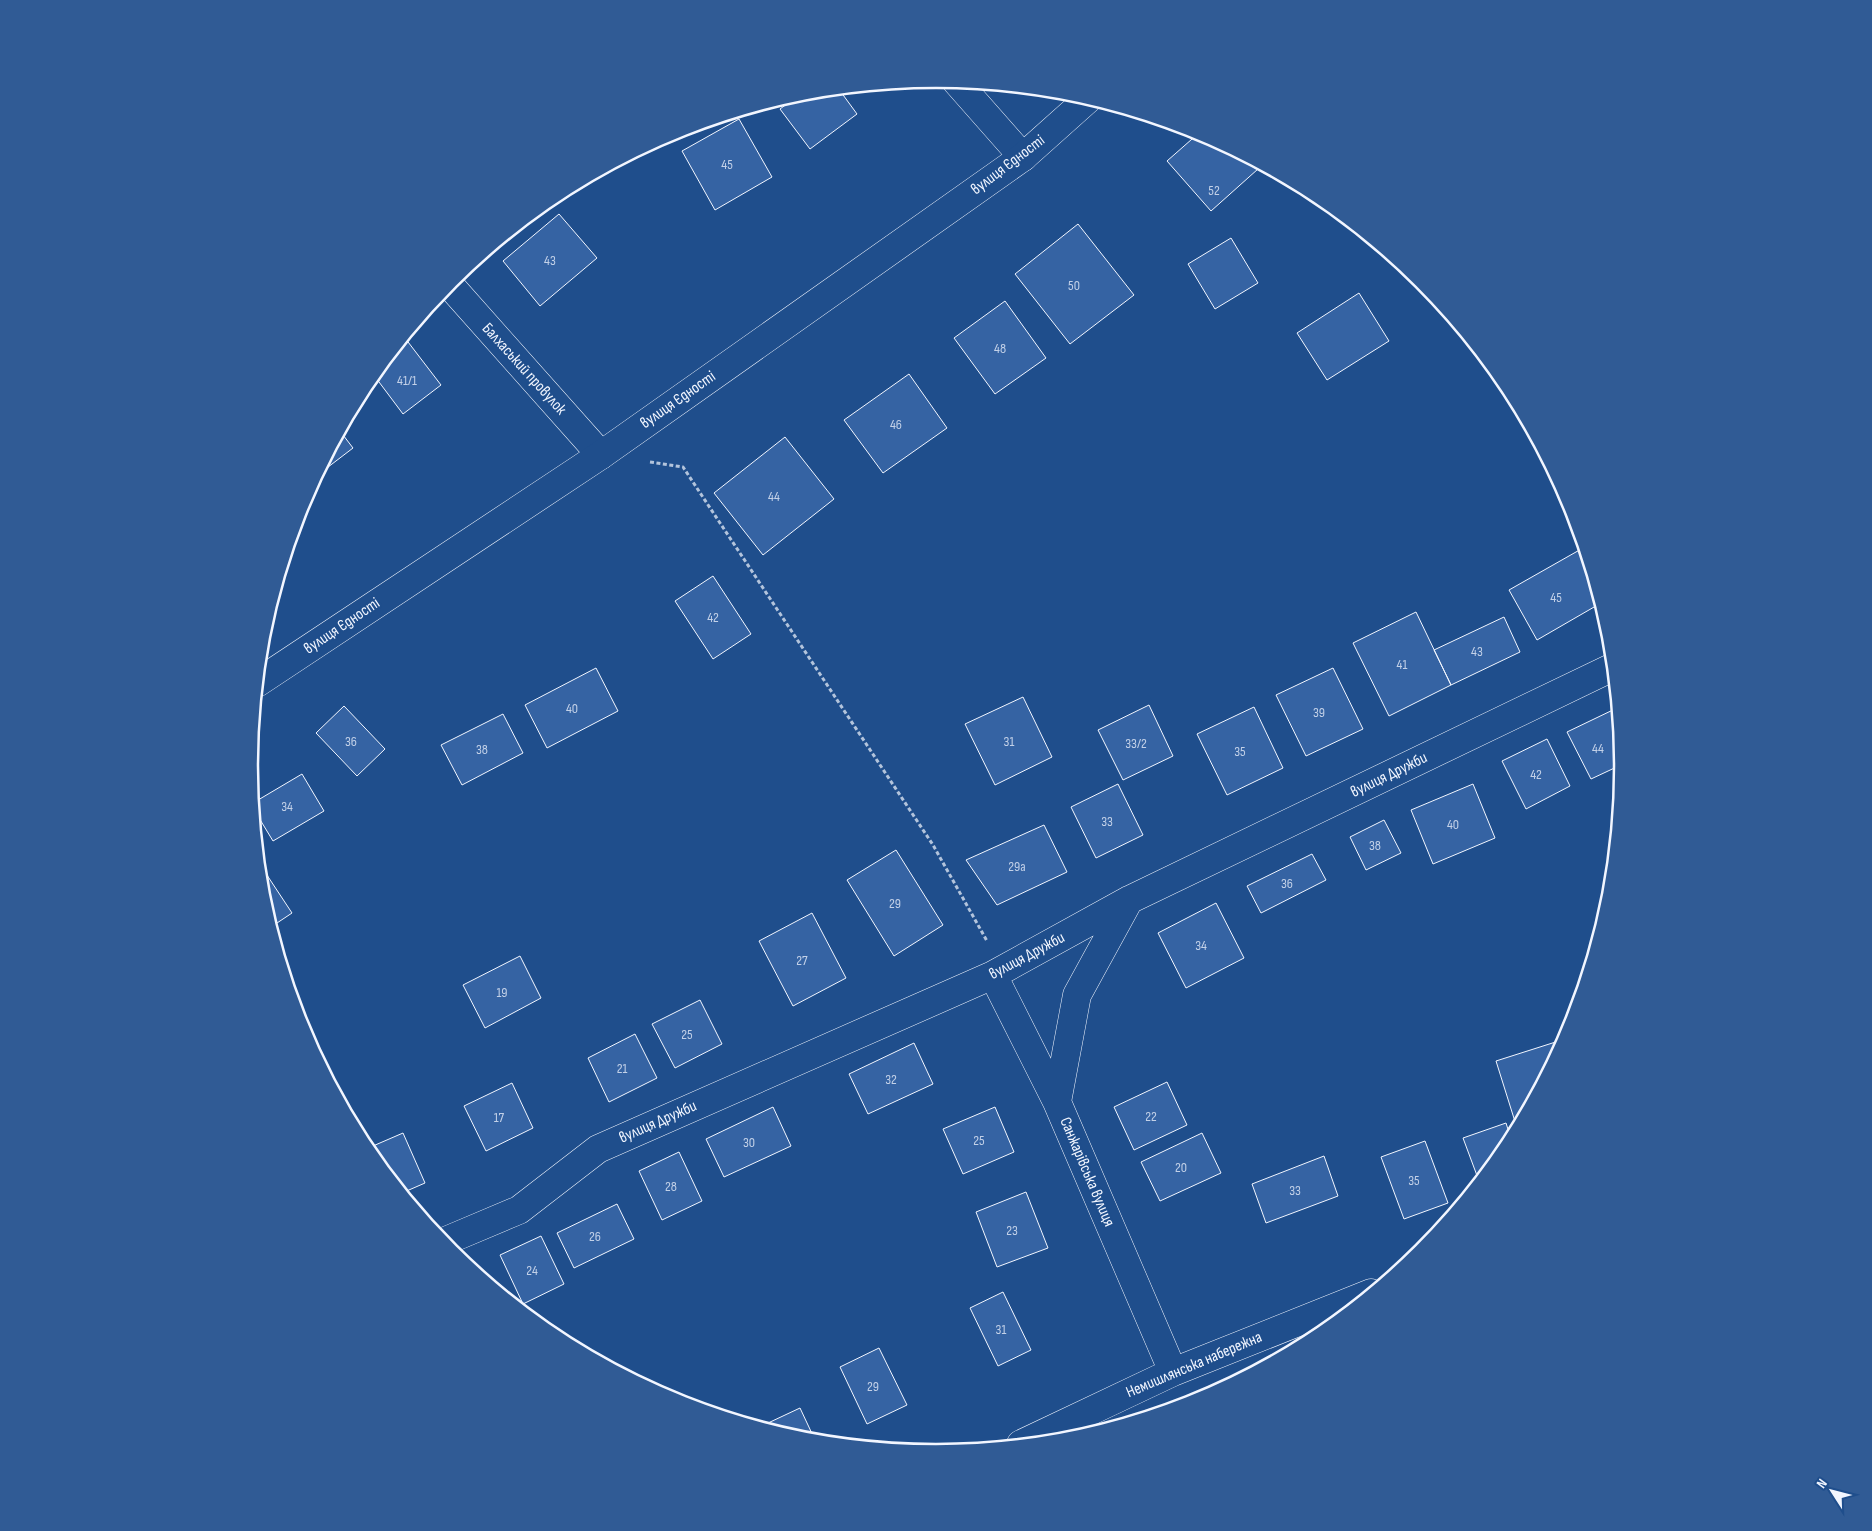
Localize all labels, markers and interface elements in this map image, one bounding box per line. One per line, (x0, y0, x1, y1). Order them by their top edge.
street label: вулиця Єдності (967, 131, 1049, 199)
house number: 45 (721, 156, 733, 173)
house number: 52 (1208, 182, 1220, 199)
house number: 43 (544, 252, 556, 269)
house number: 50 (1068, 277, 1080, 294)
street label: Балхаський провулок (478, 319, 571, 419)
house number: 48 (994, 340, 1006, 357)
street label: вулиця Єдності (637, 367, 719, 433)
house number: 41/1 (397, 372, 417, 389)
house number: 46 (890, 416, 902, 433)
house number: 44 (768, 488, 780, 505)
house number: 45 (1550, 589, 1562, 606)
street label: вулиця Єдності (300, 594, 384, 658)
house number: 42 (707, 609, 719, 626)
house number: 43 (1471, 643, 1483, 660)
house number: 41 (1397, 656, 1407, 673)
house number: 40 (566, 700, 578, 717)
house number: 39 (1313, 704, 1325, 721)
house number: 36 (345, 733, 357, 750)
house number: 31 (1004, 733, 1014, 750)
house number: 33/2 (1125, 735, 1147, 752)
house number: 44 (1592, 740, 1604, 757)
house number: 38 (476, 741, 488, 758)
house number: 35 (1234, 743, 1246, 760)
street label: вулиця Дружби (1348, 748, 1430, 802)
house number: 42 (1530, 766, 1542, 783)
house number: 34 (281, 798, 293, 815)
house number: 33 (1101, 813, 1113, 830)
house number: 40 (1447, 816, 1459, 833)
house number: 38 (1369, 837, 1381, 854)
house number: 29а (1008, 858, 1026, 875)
house number: 36 (1281, 875, 1293, 892)
house number: 29 (889, 895, 901, 912)
street label: вулиця Дружби (986, 928, 1068, 984)
house number: 34 (1195, 937, 1207, 954)
house number: 27 (796, 952, 808, 969)
house number: 19 (496, 984, 508, 1001)
house number: 25 (681, 1026, 693, 1043)
house number: 21 (617, 1060, 627, 1077)
house number: 32 (885, 1071, 897, 1088)
street label: вулиця Дружби (616, 1096, 700, 1148)
house number: 22 (1145, 1108, 1157, 1125)
house number: 17 (494, 1109, 505, 1126)
street label: Санжарівська вулиця (1055, 1115, 1119, 1229)
house number: 25 (973, 1132, 985, 1149)
house number: 30 (743, 1134, 755, 1151)
house number: 20 (1175, 1159, 1187, 1176)
house number: 35 (1408, 1172, 1420, 1189)
house number: 28 (665, 1178, 677, 1195)
house number: 33 (1289, 1182, 1301, 1199)
house number: 23 (1006, 1222, 1018, 1239)
house number: 26 (589, 1228, 601, 1245)
house number: 24 (526, 1262, 538, 1279)
house number: 31 (996, 1321, 1006, 1338)
street label: Немишлянська набережна (1123, 1328, 1265, 1402)
house number: 29 (867, 1378, 879, 1395)
north arrow (1807, 1466, 1857, 1516)
text: N (1813, 1476, 1831, 1492)

